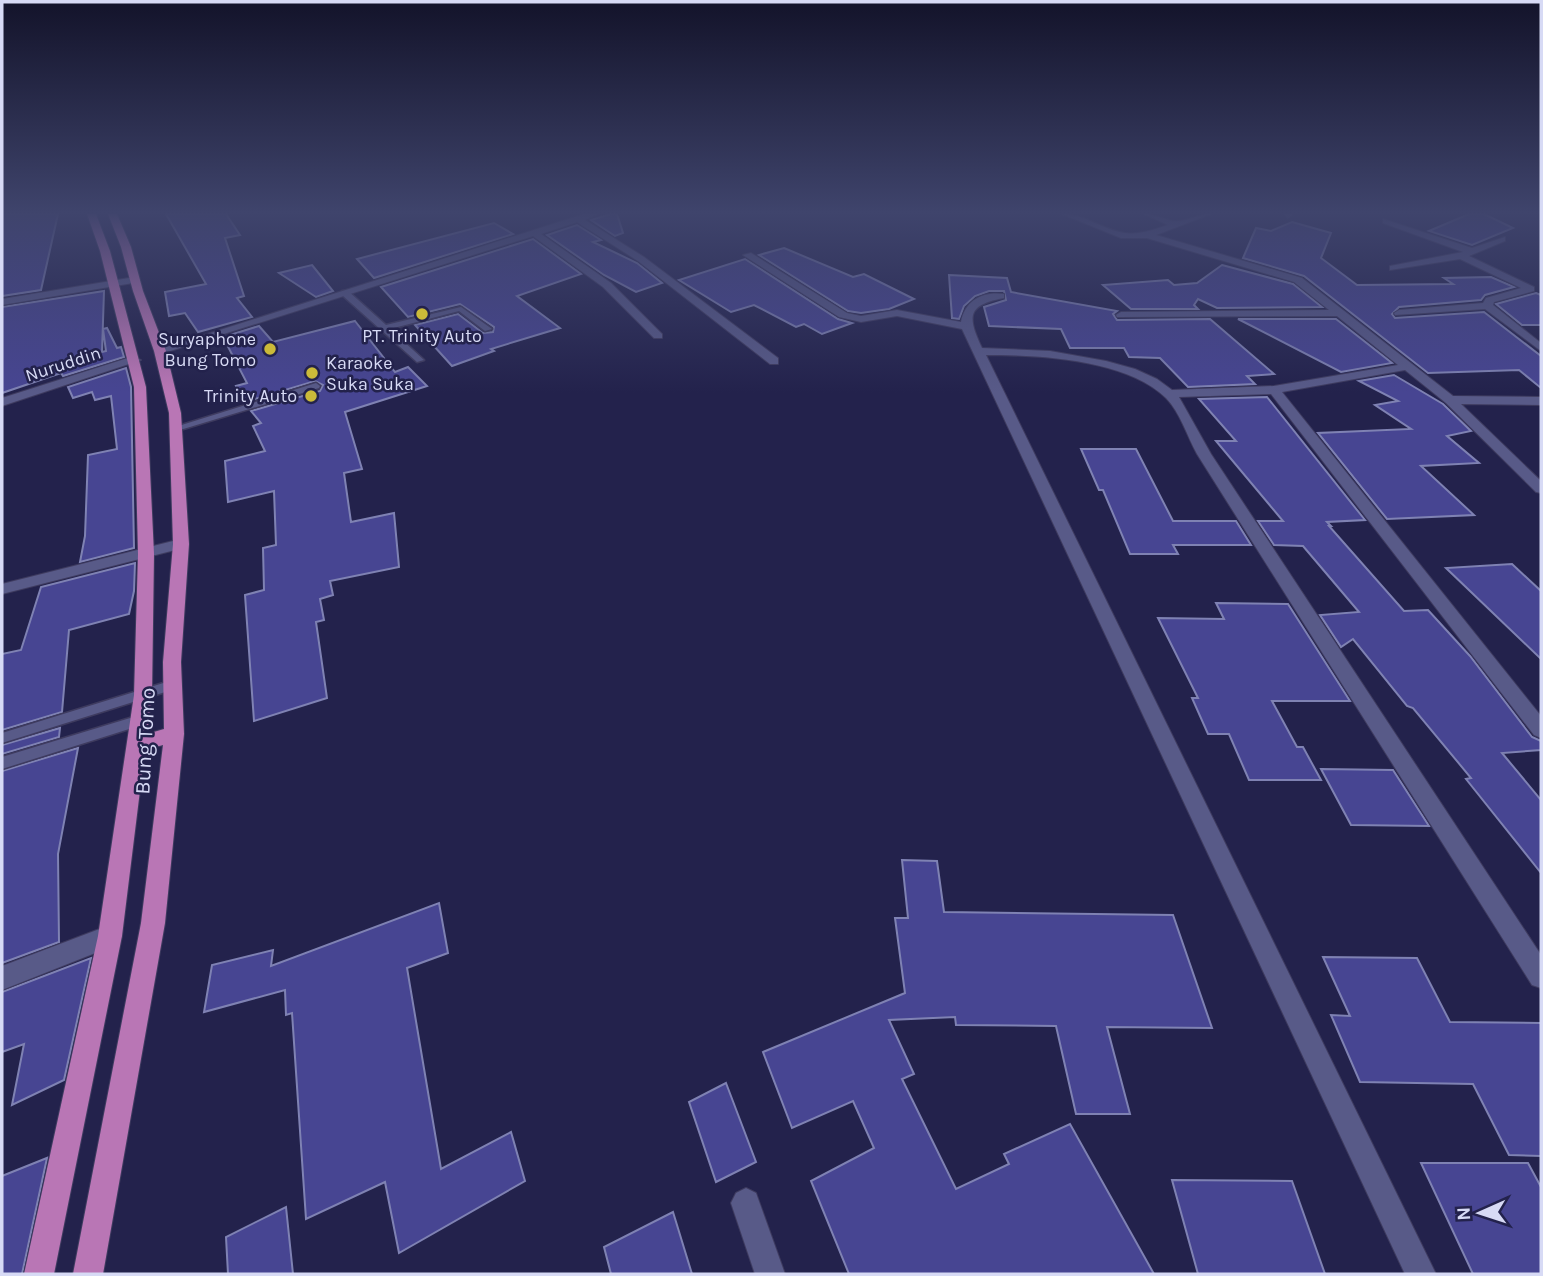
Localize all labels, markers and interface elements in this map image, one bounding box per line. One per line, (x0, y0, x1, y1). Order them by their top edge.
marker: PT. Trinity Auto (414, 306, 430, 322)
place label: PT. Trinity Auto (362, 325, 482, 347)
place label: Suryaphone Bung Tomo (158, 328, 256, 371)
street label: Nuruddin (22, 341, 104, 387)
marker: Suryaphone Bung Tomo (262, 341, 278, 357)
place label: Karaoke Suka Suka (326, 352, 414, 395)
marker: Karaoke Suka Suka (304, 365, 320, 381)
place label: Trinity Auto (204, 385, 297, 407)
marker: Trinity Auto (303, 388, 319, 404)
street label: Bung Tomo (130, 687, 160, 795)
north arrow (1445, 1178, 1515, 1248)
text: N (1453, 1206, 1475, 1221)

